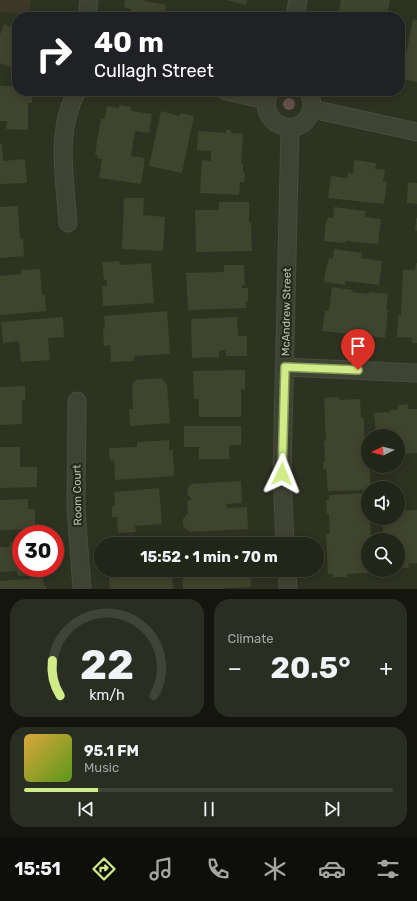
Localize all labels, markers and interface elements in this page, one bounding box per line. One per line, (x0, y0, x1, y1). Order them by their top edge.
text: 40 m (94, 26, 164, 59)
icon: right (28, 28, 80, 80)
text: Cullagh Street (94, 60, 214, 82)
street label: McAndrew Street (279, 267, 294, 356)
pin (341, 329, 375, 370)
icon: arrive (347, 335, 369, 357)
north arrow (361, 429, 405, 473)
map controls (361, 429, 405, 577)
position arrow (261, 453, 303, 495)
street label: Room Court (70, 464, 85, 526)
button: sound (361, 481, 405, 525)
speed limit sign: 30 (12, 525, 64, 577)
button: search (361, 533, 405, 577)
text: 15:52 · 1 min · 70 m (140, 548, 278, 566)
text: Climate (228, 631, 274, 646)
text: 22 (80, 640, 134, 689)
text: 20.5° (271, 650, 351, 686)
text: − (228, 655, 242, 682)
text: + (379, 655, 393, 682)
text: km/h (89, 687, 125, 704)
text: 95.1 FM (84, 742, 139, 760)
text: Music (84, 760, 119, 775)
icon: previous (75, 798, 97, 820)
icon: pause (198, 798, 220, 820)
icon: next (321, 798, 343, 820)
icon: directions (90, 855, 118, 883)
icon: music (147, 855, 175, 883)
icon: phone (204, 855, 232, 883)
icon: climate (261, 855, 289, 883)
icon: car (318, 855, 346, 883)
icon: filters (374, 855, 402, 883)
text: 15:51 (14, 858, 61, 880)

